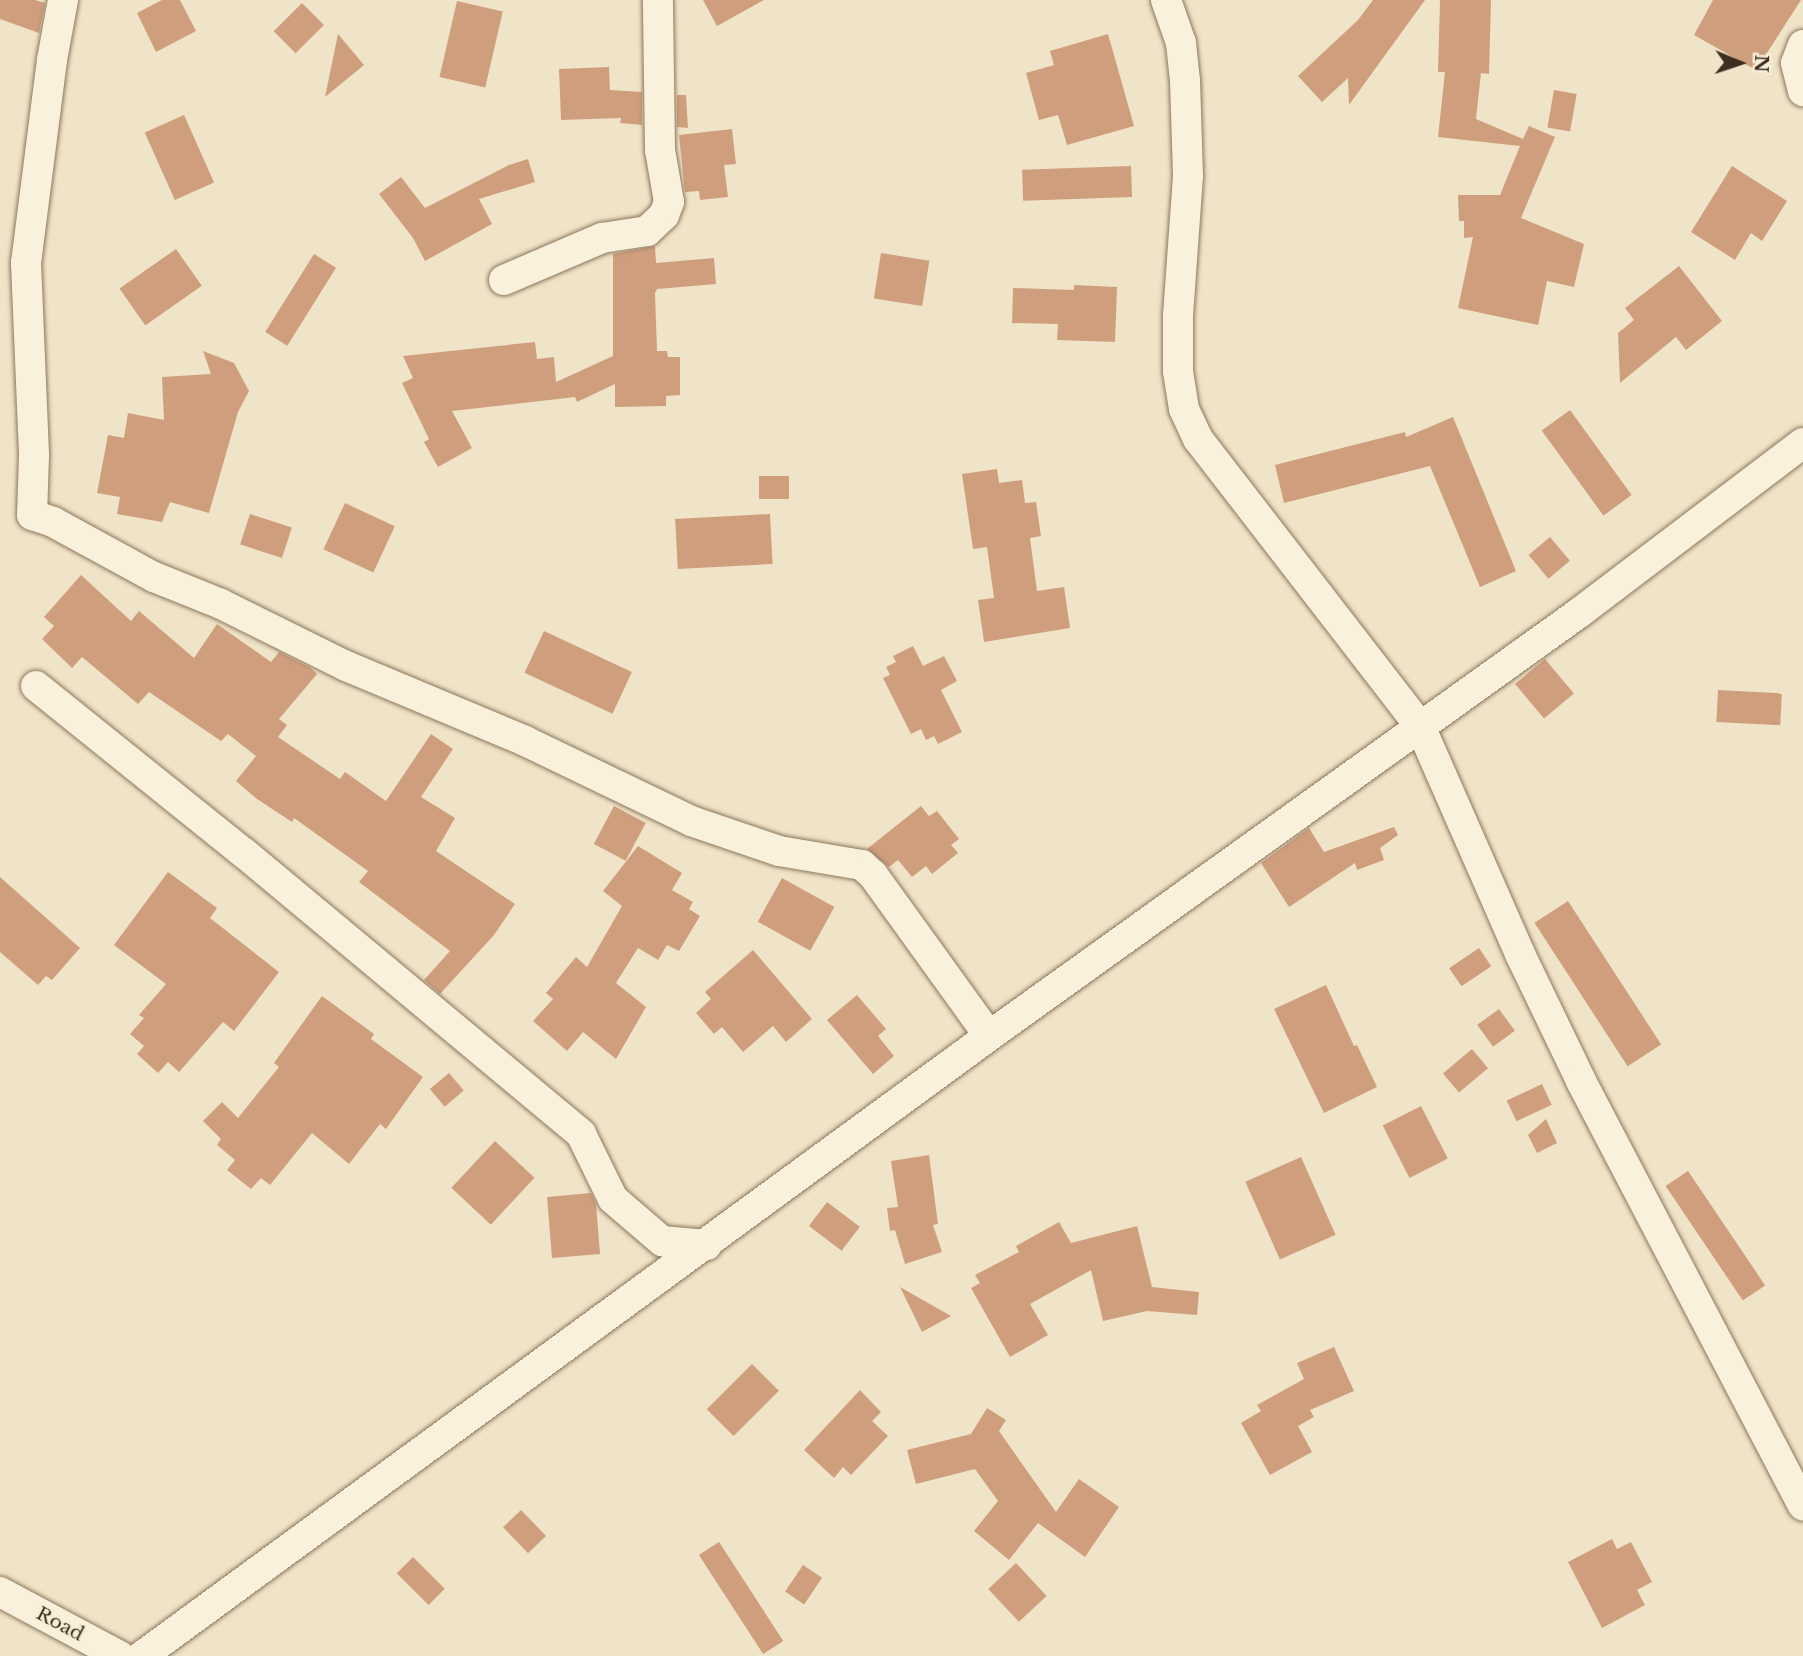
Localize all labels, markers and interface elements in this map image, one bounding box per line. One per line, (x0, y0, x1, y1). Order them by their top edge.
north arrow (1705, 28, 1775, 98)
text: N (1750, 54, 1773, 73)
street label: Road (32, 1602, 88, 1646)

